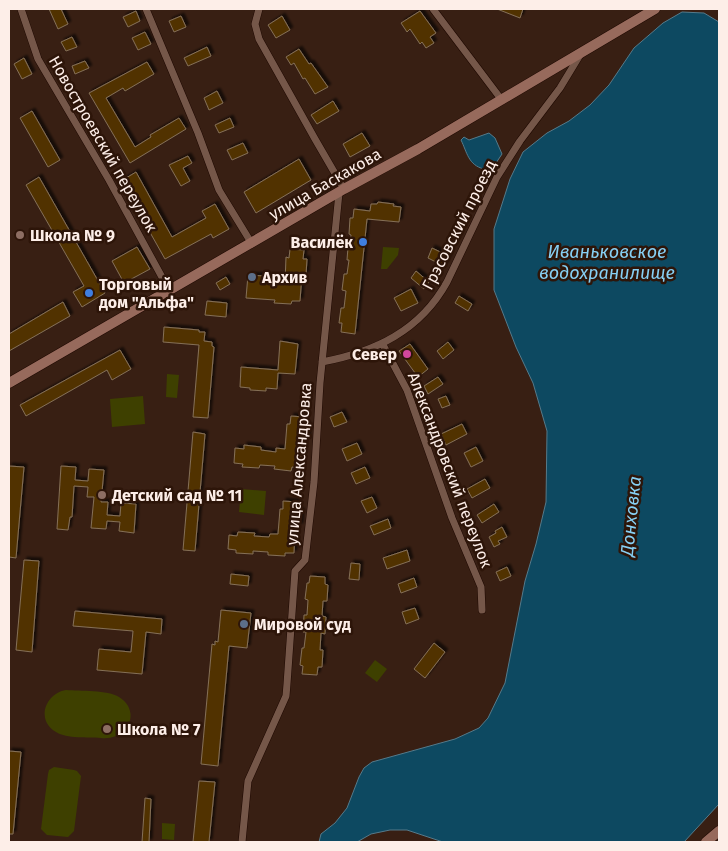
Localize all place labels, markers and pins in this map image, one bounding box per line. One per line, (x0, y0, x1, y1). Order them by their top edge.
place label: Школа № 9 (30, 226, 115, 245)
marker: Школа № 9 (14, 229, 26, 241)
place label: Василёк (291, 233, 353, 252)
marker: Василёк (357, 236, 369, 248)
place label: Архив (261, 268, 307, 287)
marker: Архив (246, 271, 258, 283)
place label: Торговый дом "Альфа" (99, 275, 194, 312)
marker: Торговый дом "Альфа" (83, 287, 95, 299)
place label: Север (352, 345, 397, 364)
marker: Север (401, 348, 413, 360)
place label: Детский сад № 11 (111, 486, 242, 505)
marker: Детский сад № 11 (96, 489, 108, 501)
place label: Мировой суд (254, 615, 351, 634)
marker: Мировой суд (238, 618, 250, 630)
place label: Школа № 7 (117, 720, 201, 739)
marker: Школа № 7 (101, 723, 113, 735)

